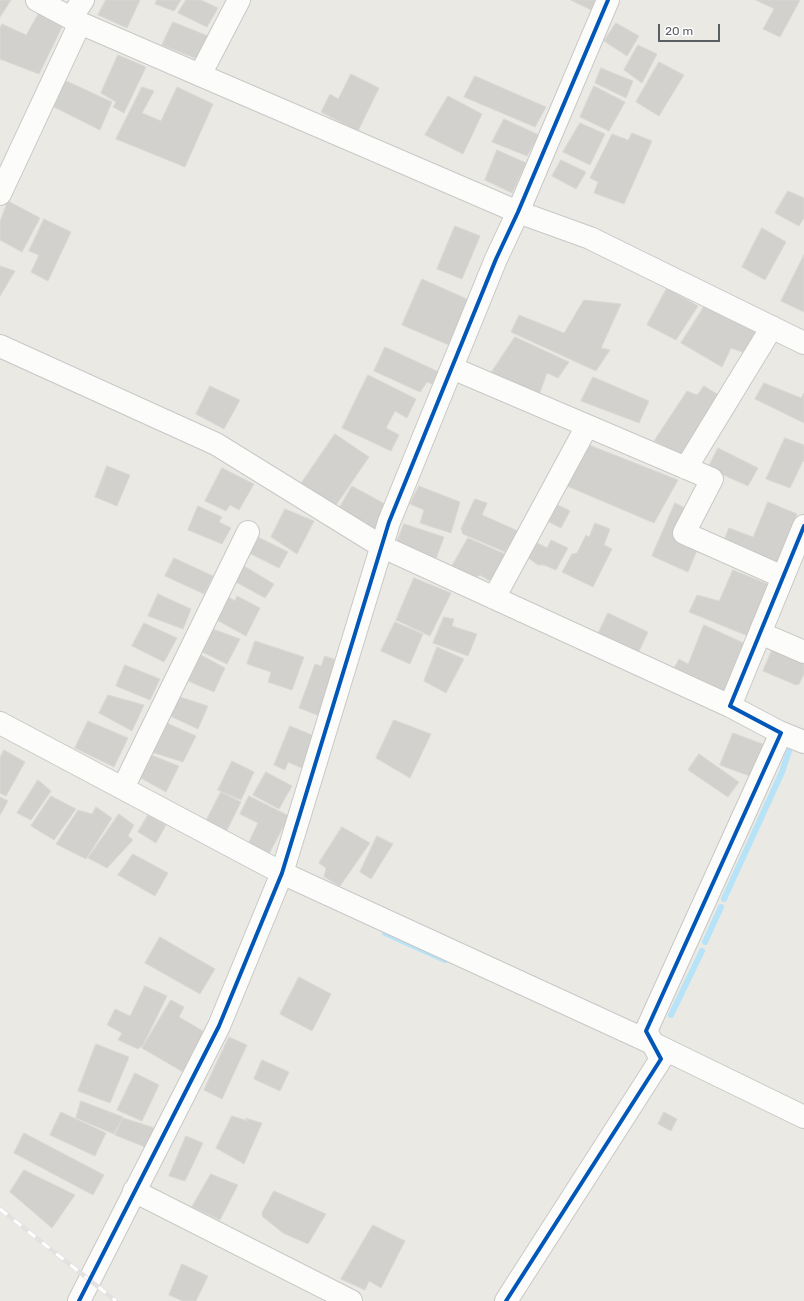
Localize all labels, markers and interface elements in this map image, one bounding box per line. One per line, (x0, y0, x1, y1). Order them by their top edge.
scale bar (660, 16, 722, 42)
text: 20 m (665, 24, 693, 38)

